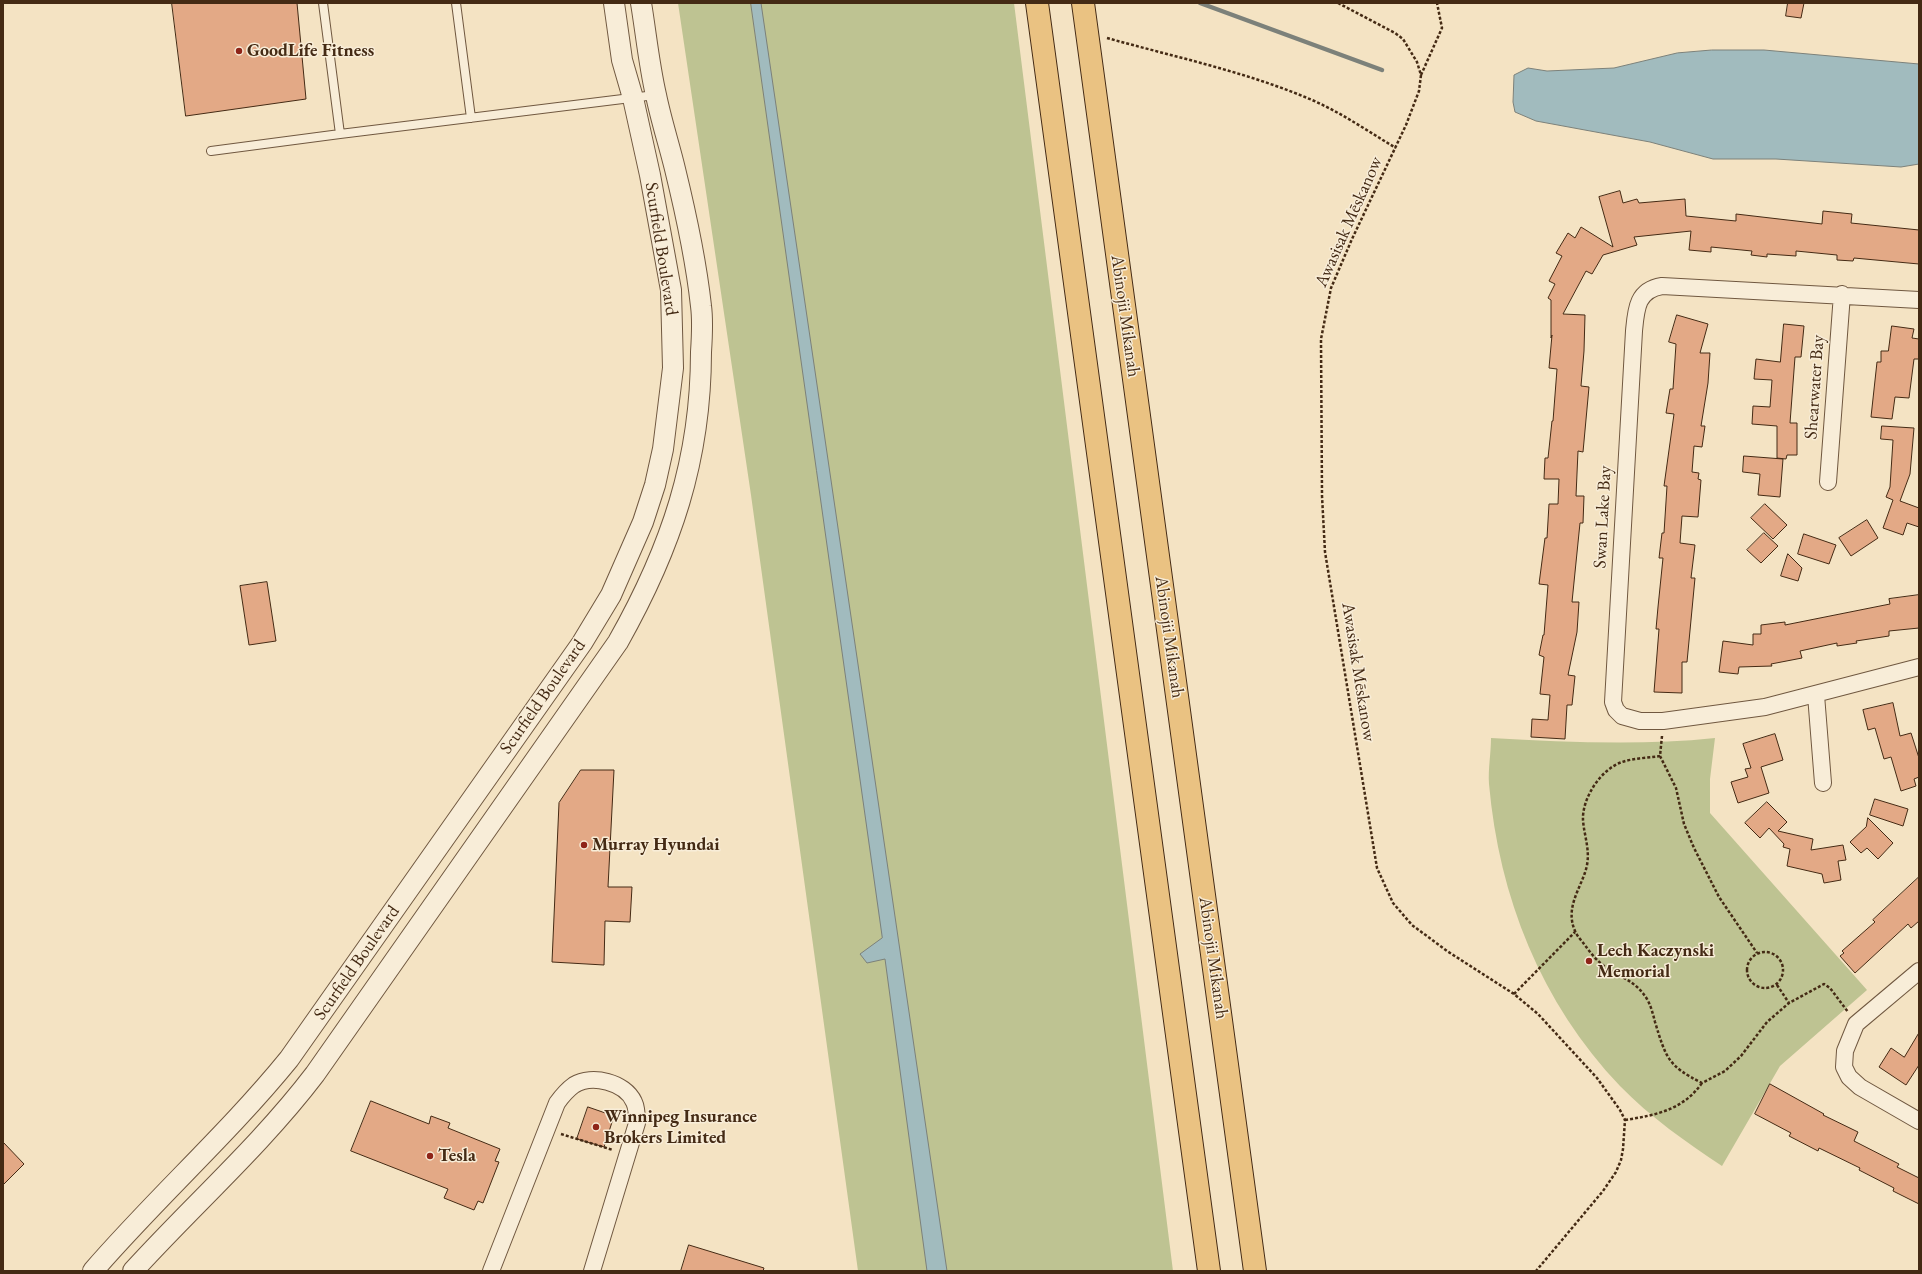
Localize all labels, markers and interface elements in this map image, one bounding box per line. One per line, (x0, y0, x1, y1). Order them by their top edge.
place label: GoodLife Fitness (247, 40, 374, 62)
marker: GoodLife Fitness (234, 46, 244, 56)
street label: Awasisak Mēskanow (1311, 153, 1387, 291)
street label: Scurfield Boulevard (640, 181, 682, 317)
street label: Abinojii Mikanah (1106, 253, 1144, 379)
street label: Shearwater Bay (1801, 334, 1829, 440)
street label: Swan Lake Bay (1590, 465, 1616, 569)
street label: Abinojii Mikanah (1150, 574, 1188, 700)
street label: Awasisak Mēskanow (1336, 601, 1380, 743)
street label: Scurfield Boulevard (495, 636, 591, 758)
place label: Murray Hyundai (592, 834, 720, 856)
marker: Murray Hyundai (579, 840, 589, 850)
street label: Abinojii Mikanah (1194, 895, 1232, 1021)
street label: Scurfield Boulevard (309, 902, 405, 1024)
place label: Lech Kaczynski Memorial (1597, 940, 1714, 982)
marker: Lech Kaczynski Memorial (1584, 956, 1594, 966)
place label: Winnipeg Insurance Brokers Limited (604, 1106, 757, 1148)
marker: Winnipeg Insurance Brokers Limited (591, 1122, 601, 1132)
place label: Tesla (438, 1145, 476, 1167)
marker: Tesla (425, 1151, 435, 1161)

